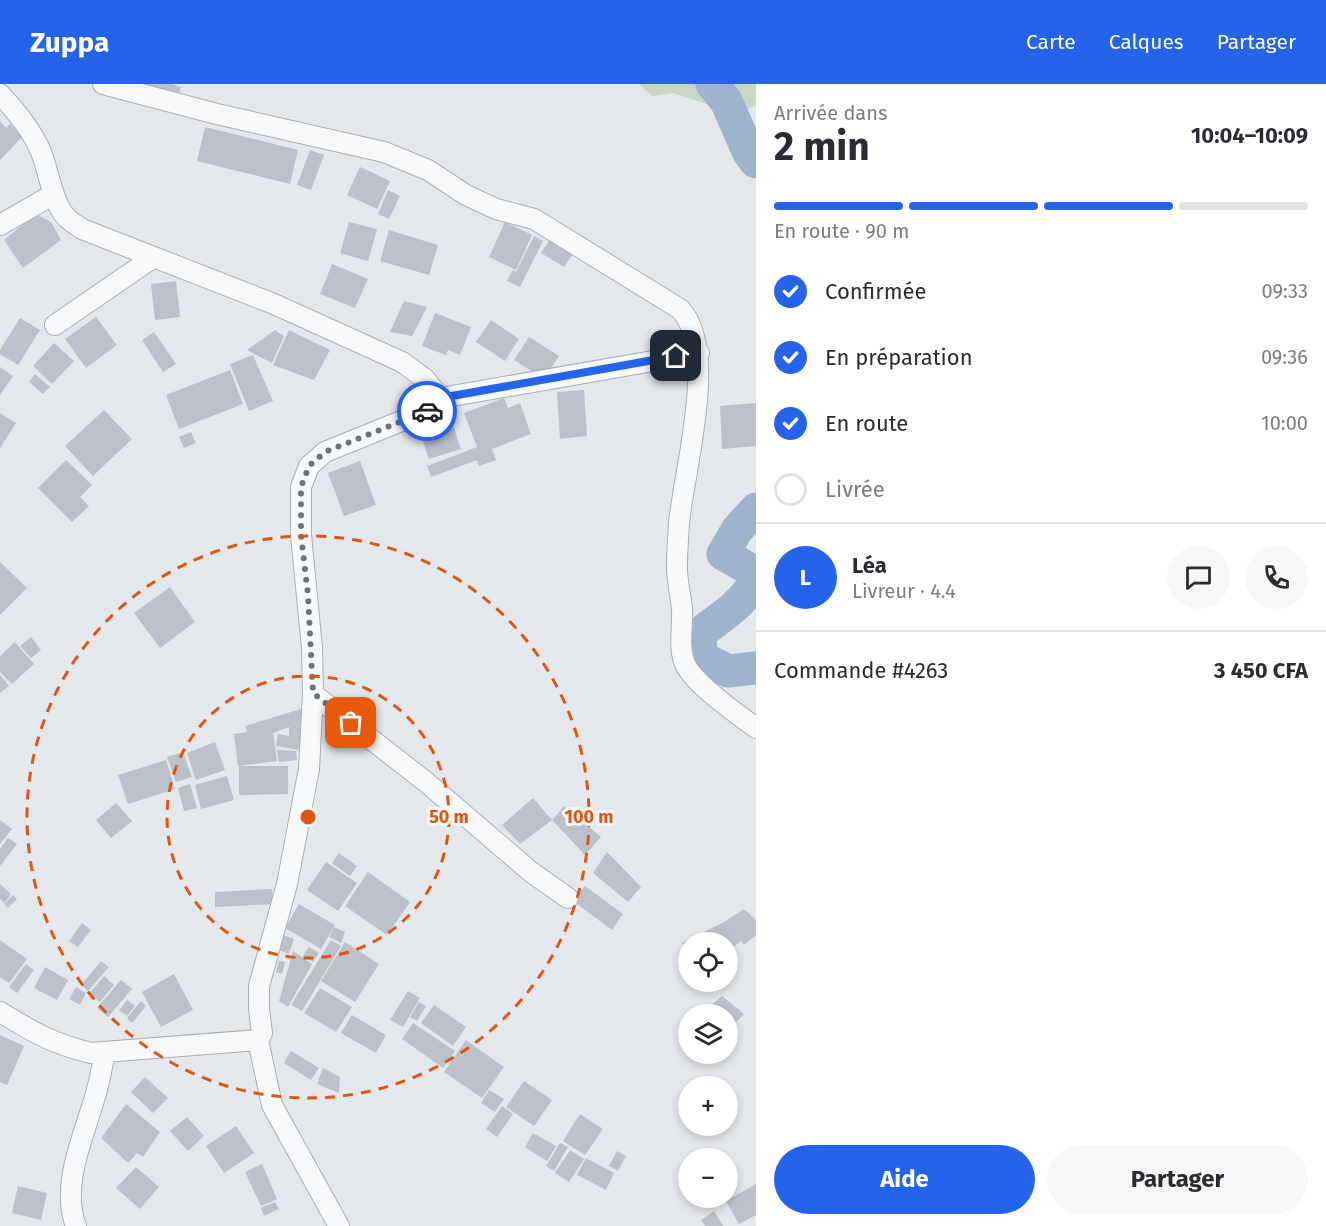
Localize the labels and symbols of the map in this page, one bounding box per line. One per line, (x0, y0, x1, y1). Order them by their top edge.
pin (650, 330, 701, 381)
courier (397, 381, 457, 441)
pin (325, 697, 376, 748)
text: 50 m (429, 806, 469, 828)
text: 100 m (565, 806, 613, 828)
centre of rings (298, 807, 318, 827)

